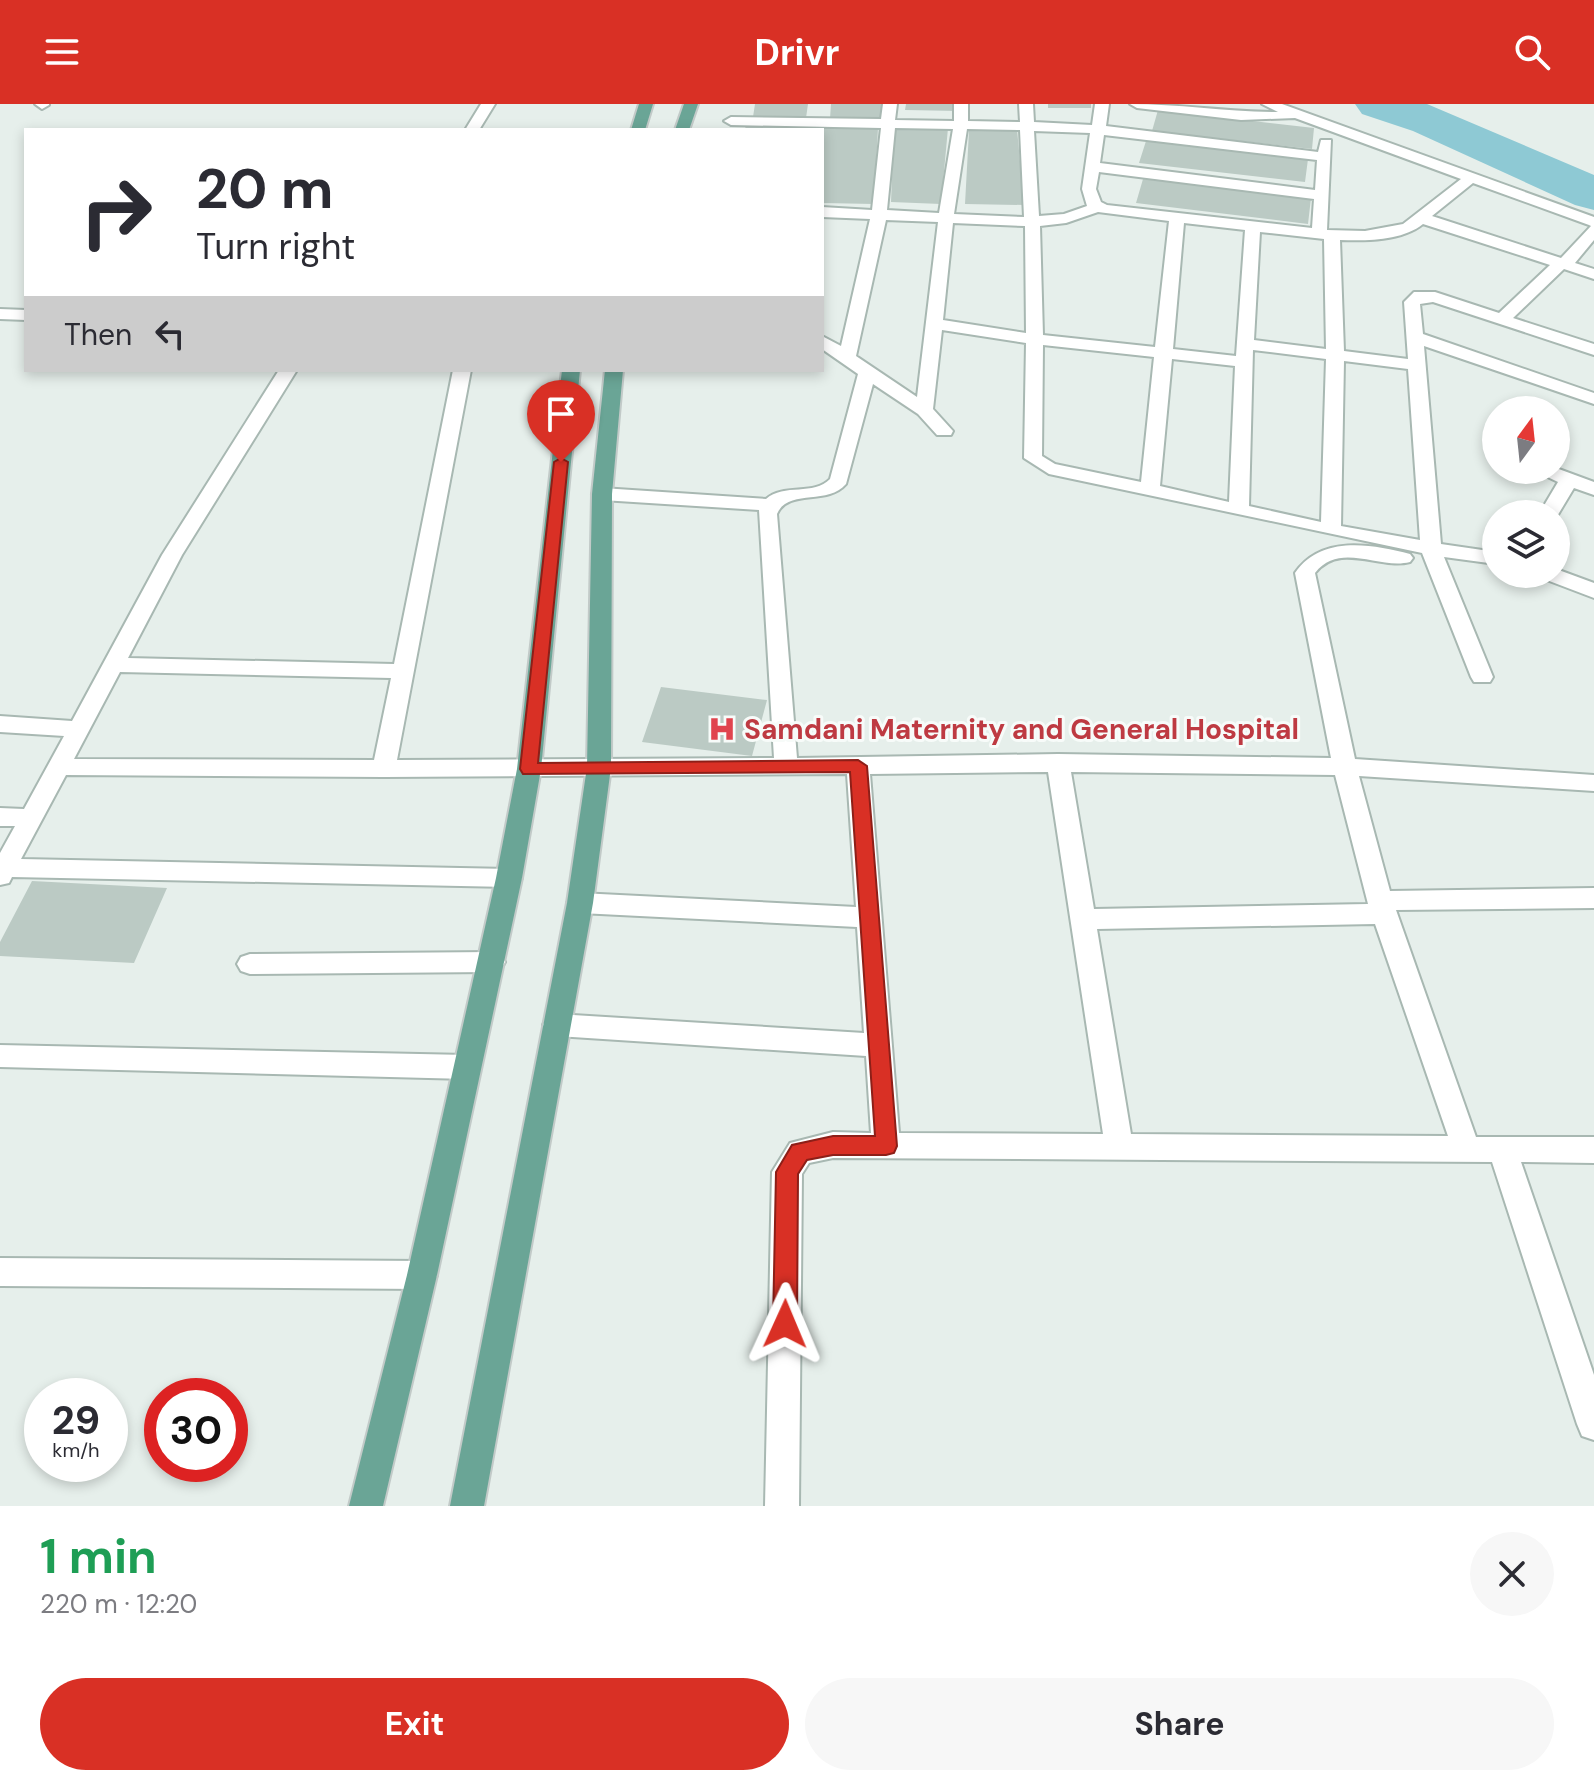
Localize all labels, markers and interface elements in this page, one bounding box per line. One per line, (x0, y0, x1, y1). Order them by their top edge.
text: Drivr (754, 29, 840, 76)
icon: menu (40, 30, 84, 74)
icon: search (1510, 30, 1554, 74)
text: 20 m (196, 152, 333, 225)
icon: right (64, 160, 168, 264)
text: Turn right (196, 223, 355, 270)
icon: left (148, 312, 192, 356)
text: Then (64, 315, 132, 354)
pin (527, 380, 595, 462)
icon: arrive (539, 392, 583, 436)
north arrow (1482, 396, 1570, 484)
map controls (1482, 396, 1570, 588)
button: layers (1482, 500, 1570, 588)
place label: Samdani Maternity and General Hospital (744, 711, 1299, 748)
hospital icon: Samdani Maternity and General Hospital (707, 714, 737, 744)
position arrow (743, 1282, 827, 1366)
speed limit sign: 30 (144, 1378, 248, 1482)
text: 29 (52, 1394, 100, 1446)
text: km/h (52, 1437, 100, 1463)
text: 1 min (40, 1525, 157, 1588)
button: close (1470, 1532, 1554, 1616)
text: 220 m · 12:20 (40, 1587, 197, 1621)
button: Exit (40, 1678, 789, 1770)
button: Share (805, 1678, 1554, 1770)

